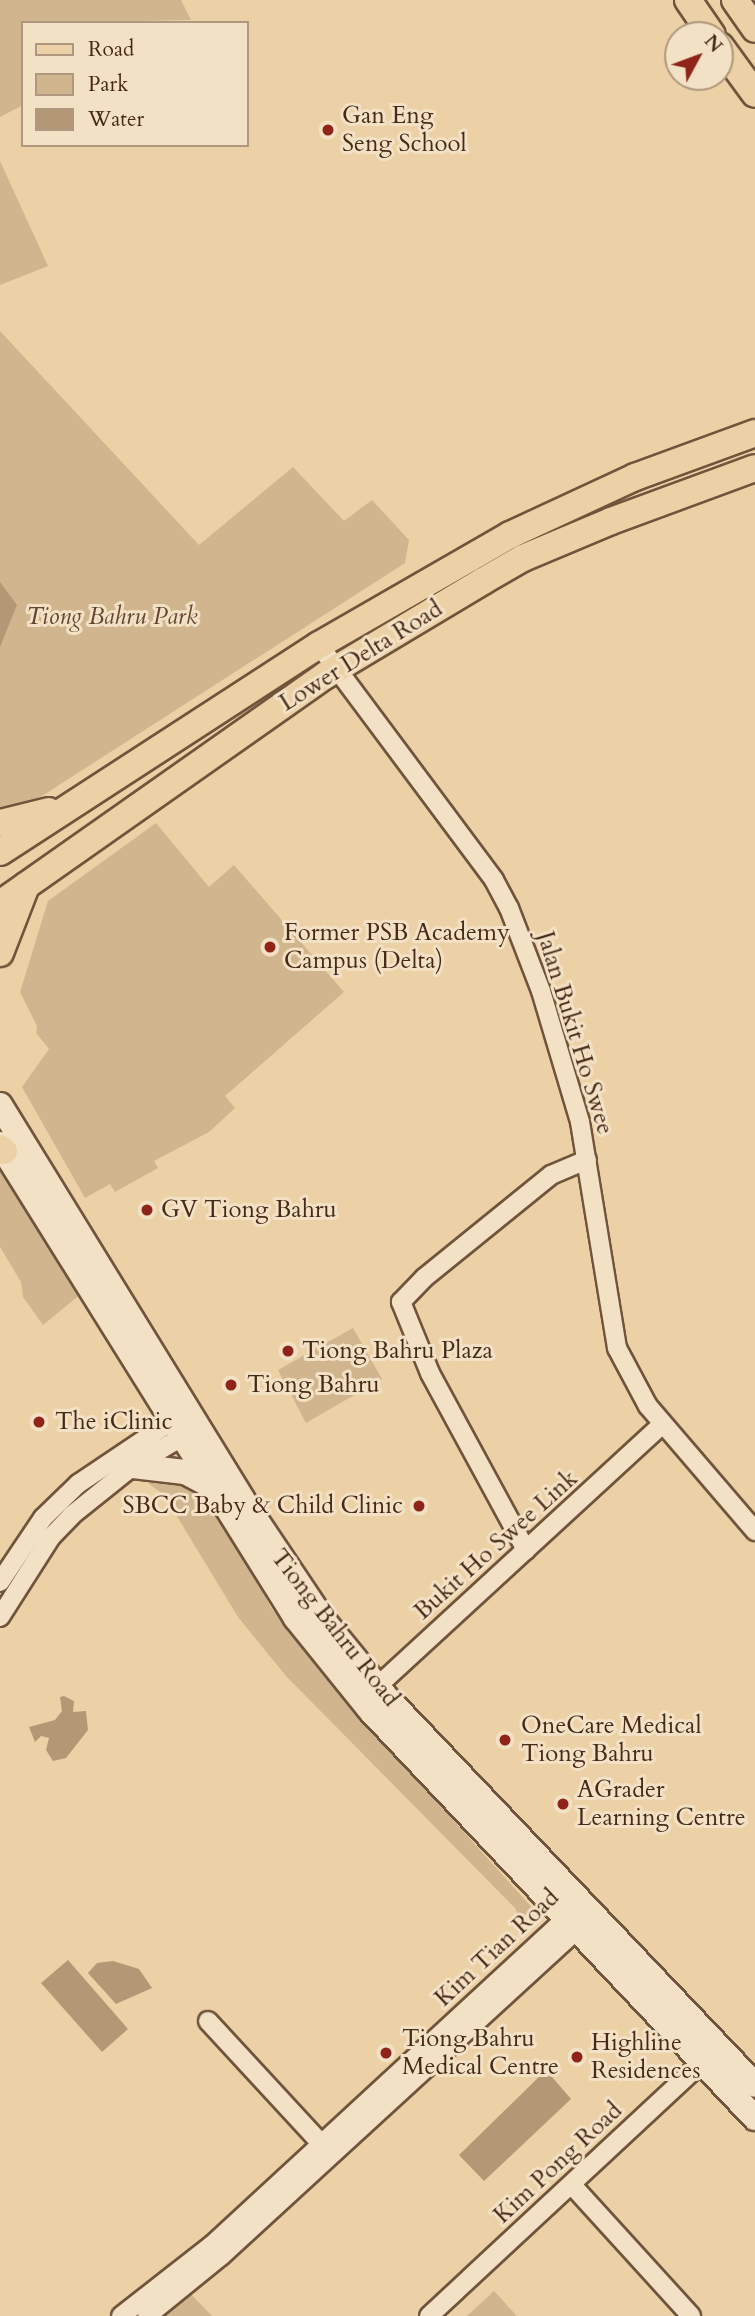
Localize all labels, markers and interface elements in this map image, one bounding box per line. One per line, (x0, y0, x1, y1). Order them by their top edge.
legend (21, 21, 248, 147)
north arrow (664, 21, 734, 91)
text: N (698, 29, 729, 58)
text: Road (88, 35, 134, 64)
text: Park (88, 70, 128, 99)
place label: Gan Eng Seng School (342, 102, 467, 158)
text: Water (88, 105, 144, 134)
marker: Gan Eng Seng School (320, 122, 336, 138)
street label: Lower Delta Road (274, 594, 448, 718)
park label: Tiong Bahru Park (26, 603, 198, 631)
place label: Former PSB Academy Campus (Delta) (284, 919, 510, 975)
street label: Jalan Bukit Ho Swee (530, 928, 620, 1138)
marker: Former PSB Academy Campus (Delta) (262, 939, 278, 955)
place label: GV Tiong Bahru (161, 1196, 337, 1224)
marker: GV Tiong Bahru (139, 1202, 155, 1218)
place label: Tiong Bahru Plaza (302, 1337, 493, 1365)
marker: Tiong Bahru Plaza (280, 1343, 296, 1359)
place label: Tiong Bahru (247, 1371, 380, 1399)
marker: Tiong Bahru (221, 1375, 241, 1395)
place label: The iClinic (55, 1408, 172, 1436)
marker: The iClinic (29, 1412, 49, 1432)
street label: Bukit Ho Swee Link (408, 1464, 584, 1626)
place label: SBCC Baby & Child Clinic (122, 1492, 403, 1520)
marker: SBCC Baby & Child Clinic (409, 1496, 429, 1516)
street label: Tiong Bahru Road (265, 1544, 405, 1712)
place label: OneCare Medical Tiong Bahru (521, 1712, 702, 1768)
marker: OneCare Medical Tiong Bahru (495, 1730, 515, 1750)
place label: AGrader Learning Centre (577, 1776, 746, 1832)
marker: AGrader Learning Centre (555, 1796, 571, 1812)
street label: Kim Tian Road (429, 1883, 565, 2013)
place label: Tiong Bahru Medical Centre (402, 2025, 559, 2081)
place label: Highline Residences (591, 2029, 700, 2085)
marker: Tiong Bahru Medical Centre (376, 2043, 396, 2063)
marker: Highline Residences (569, 2049, 585, 2065)
street label: Kim Pong Road (488, 2096, 628, 2230)

